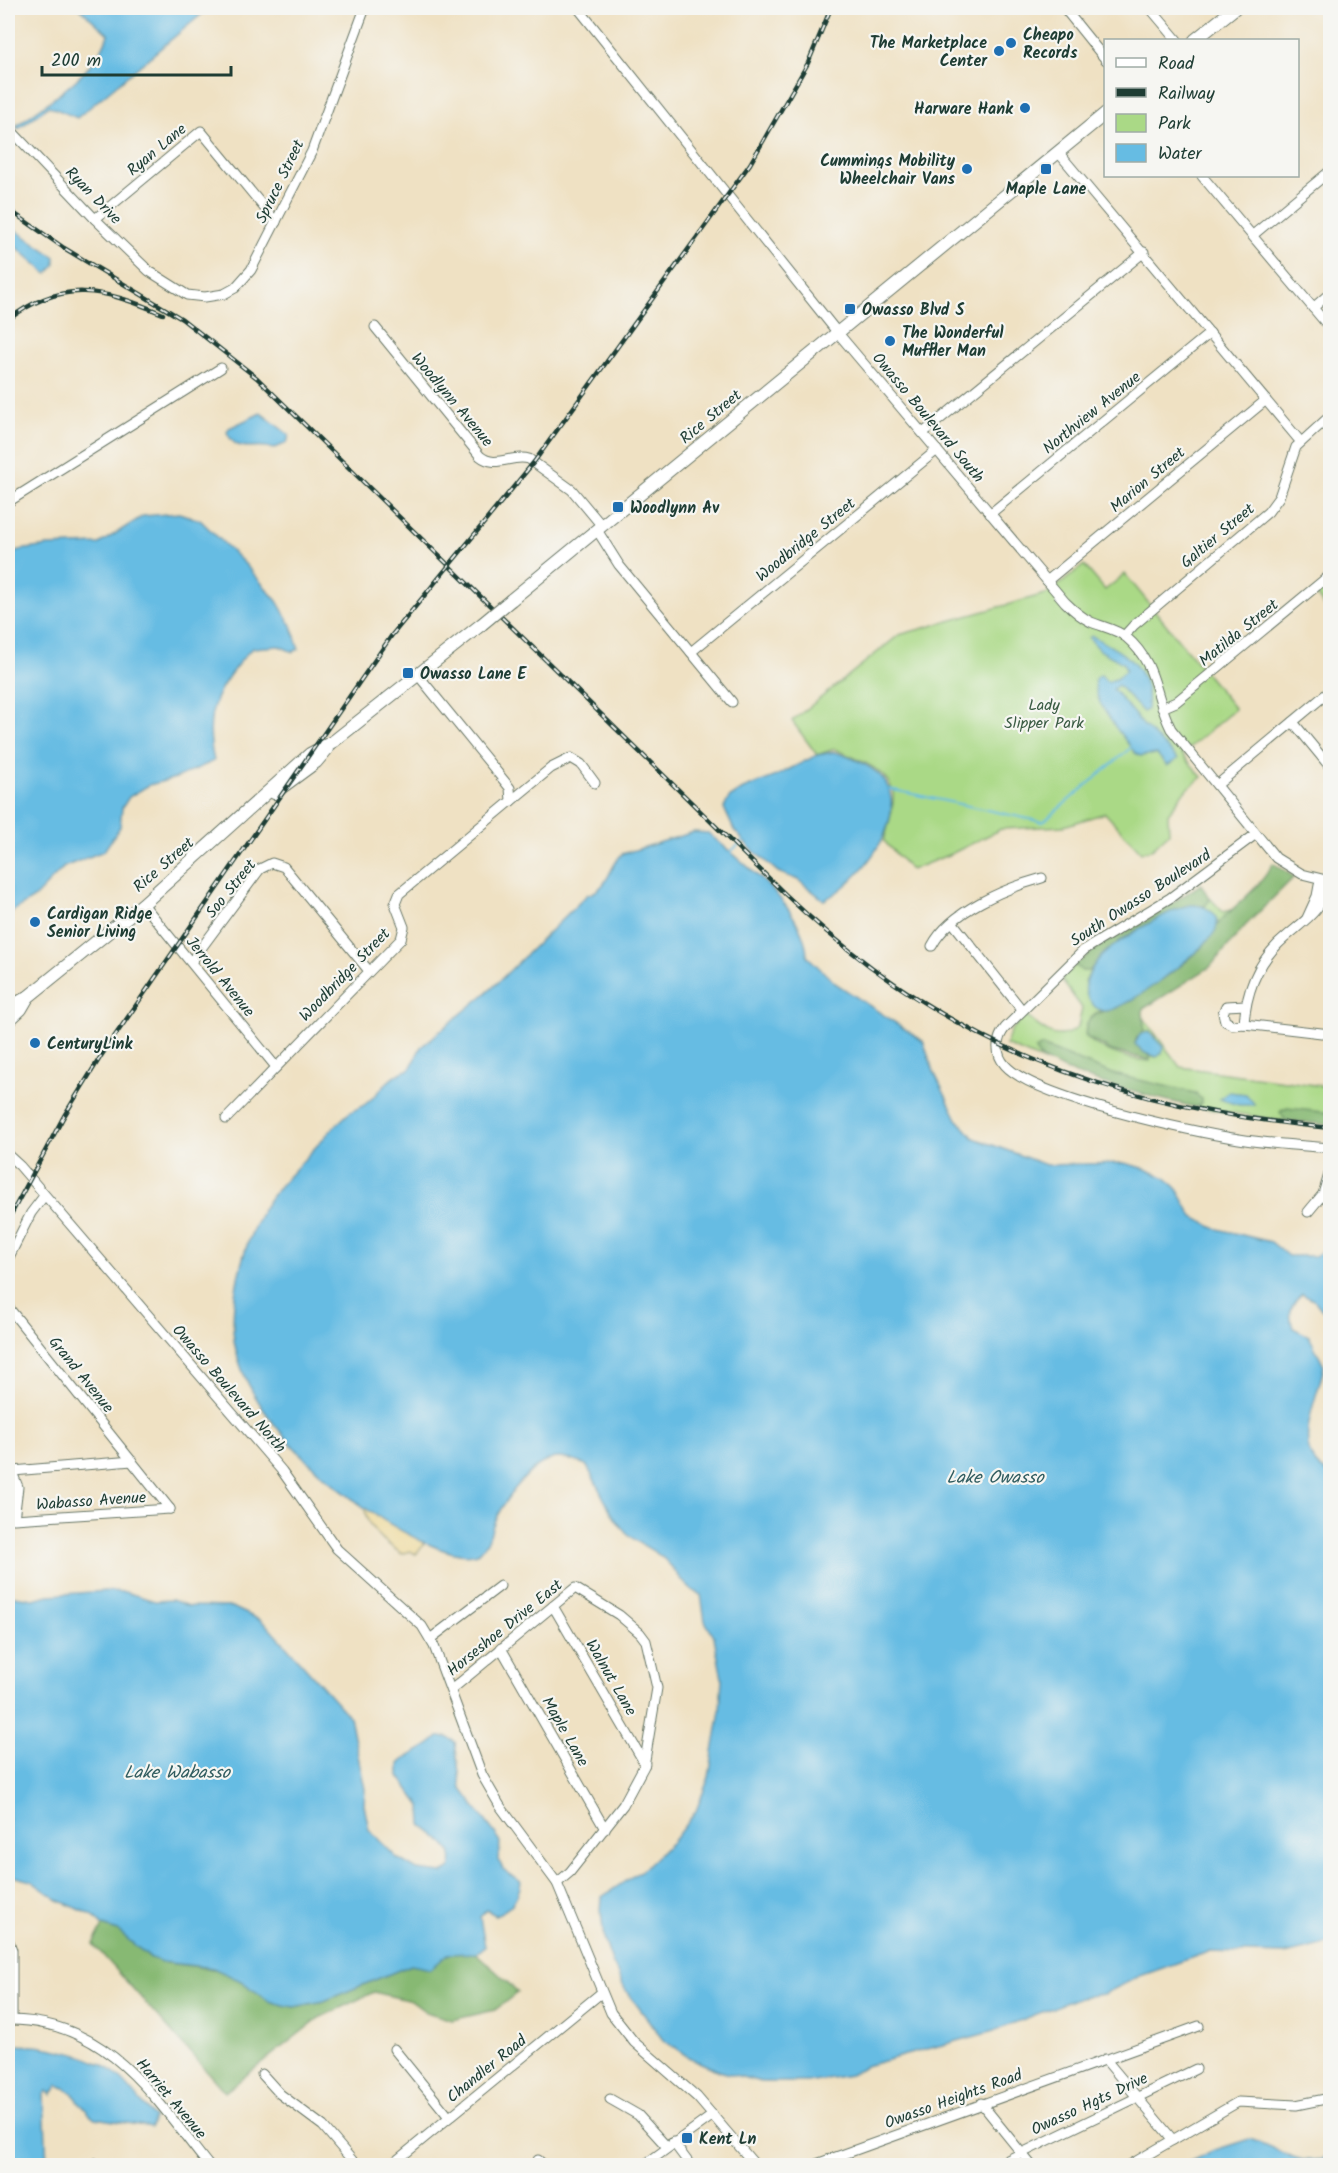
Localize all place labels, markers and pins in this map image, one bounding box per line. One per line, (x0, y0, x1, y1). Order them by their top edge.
place label: Cheapo Records (1023, 23, 1078, 66)
place label: The Marketplace Center (870, 31, 988, 74)
marker: Cheapo Records (1004, 36, 1018, 50)
marker: The Marketplace Center (992, 44, 1006, 58)
place label: Harware Hank (914, 97, 1014, 122)
marker: Harware Hank (1018, 101, 1032, 115)
place label: Cummings Mobility Wheelchair Vans (820, 149, 956, 192)
marker: Cummings Mobility Wheelchair Vans (960, 162, 974, 176)
marker: Maple Lane (1039, 162, 1053, 176)
place label: Maple Lane (1006, 177, 1087, 202)
place label: Owasso Blvd S (862, 298, 965, 323)
marker: Owasso Blvd S (843, 302, 857, 316)
place label: The Wonderful Muffler Man (902, 321, 1004, 364)
marker: The Wonderful Muffler Man (883, 334, 897, 348)
place label: Woodlynn Av (630, 496, 720, 521)
marker: Woodlynn Av (611, 500, 625, 514)
place label: Owasso Lane E (420, 662, 528, 687)
marker: Owasso Lane E (401, 666, 415, 680)
place label: Cardigan Ridge Senior Living (47, 902, 153, 945)
marker: Cardigan Ridge Senior Living (28, 915, 42, 929)
place label: CenturyLink (47, 1032, 133, 1057)
marker: CenturyLink (28, 1036, 42, 1050)
place label: Kent Ln (699, 2127, 756, 2152)
marker: Kent Ln (680, 2131, 694, 2145)

